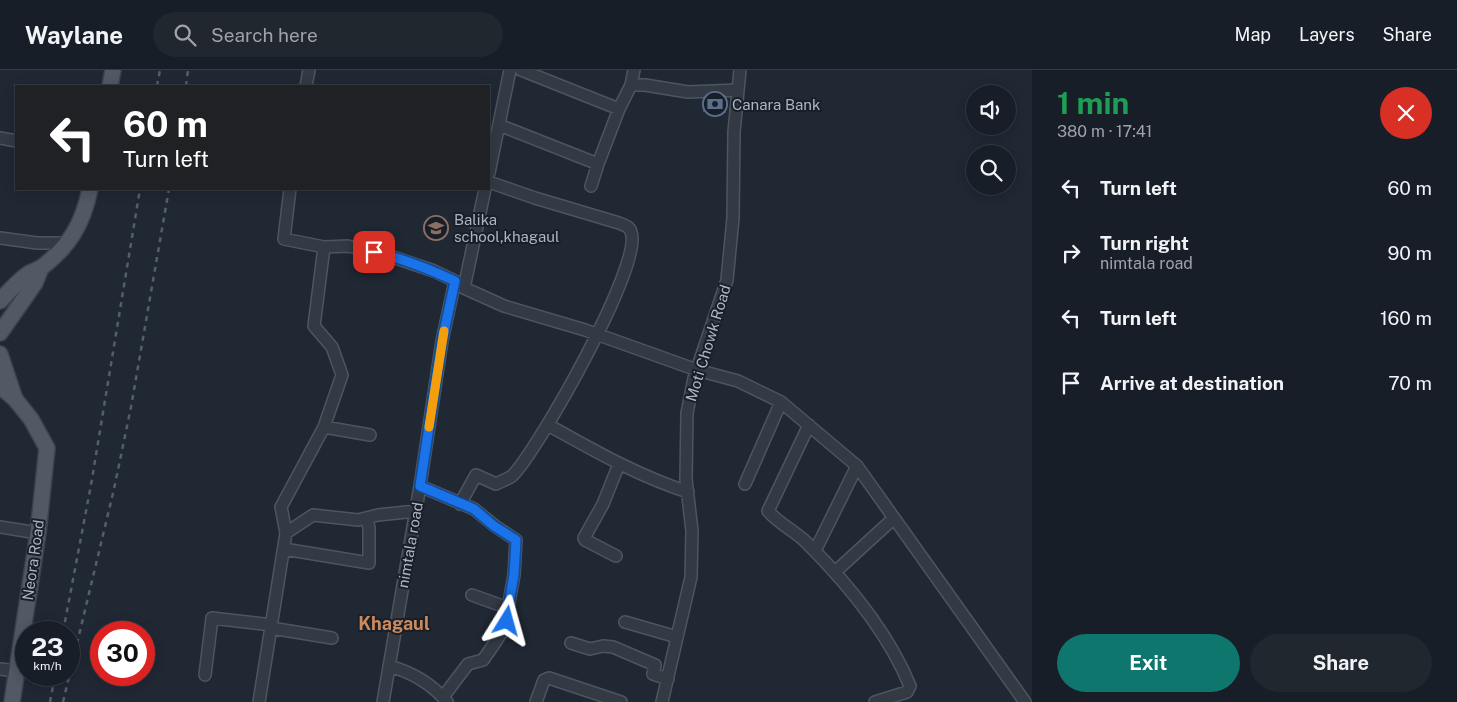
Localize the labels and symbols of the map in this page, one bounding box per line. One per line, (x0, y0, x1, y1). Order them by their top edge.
bank icon: Canara Bank (702, 91, 728, 117)
place label: Canara Bank (732, 96, 820, 113)
place label: Balika school,khagaul (454, 211, 560, 245)
school or university icon: Balika school,khagaul (423, 215, 449, 241)
pin (353, 231, 395, 273)
street label: Moti Chowk Road (682, 283, 734, 403)
street label: nimtala road (394, 501, 426, 589)
street label: Neora Road (19, 519, 47, 601)
position arrow (480, 594, 532, 646)
district label: Khagaul (358, 613, 430, 634)
speed limit sign: 30 (90, 621, 155, 686)

